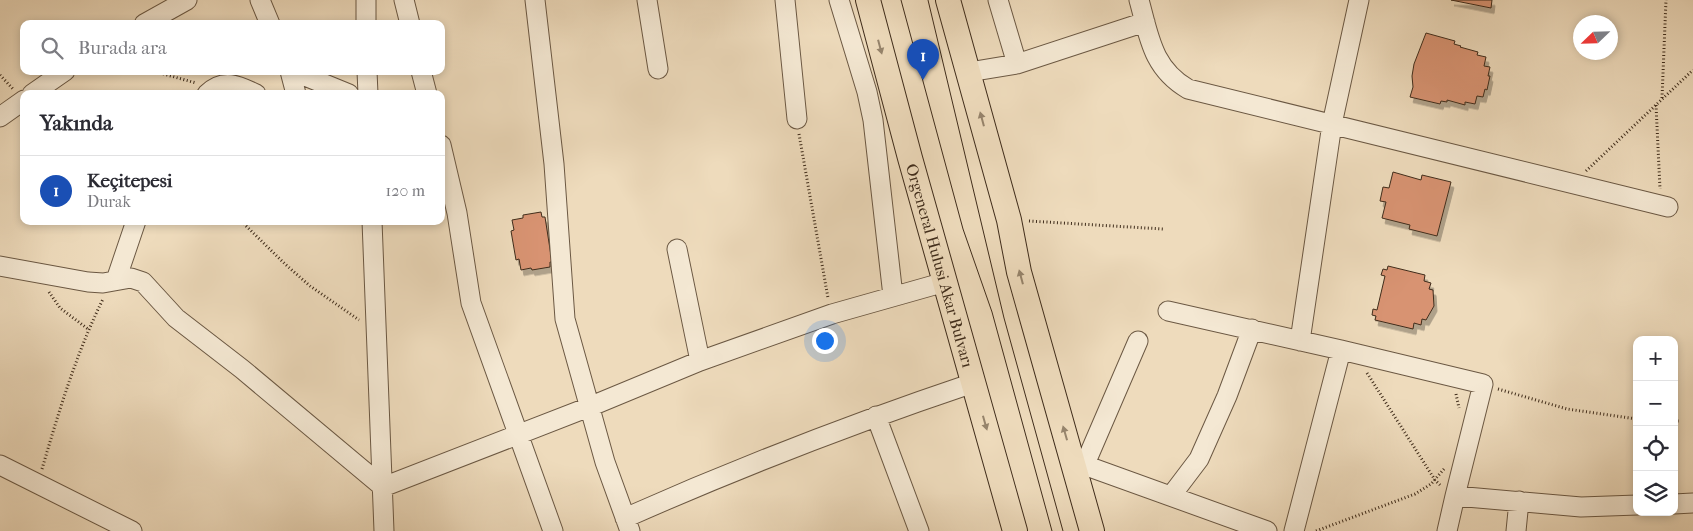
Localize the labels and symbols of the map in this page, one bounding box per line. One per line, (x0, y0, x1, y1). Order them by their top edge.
north arrow (1573, 15, 1618, 60)
pin: 1 (907, 39, 939, 80)
one-way arrow (876, 40, 884, 55)
one-way arrow (978, 112, 986, 127)
street label: Orgeneral Hulusi Akar Bulvarı (903, 161, 978, 370)
one-way arrow (1016, 270, 1024, 285)
your location (812, 328, 838, 354)
one-way arrow (981, 415, 989, 430)
one-way arrow (1060, 426, 1068, 441)

